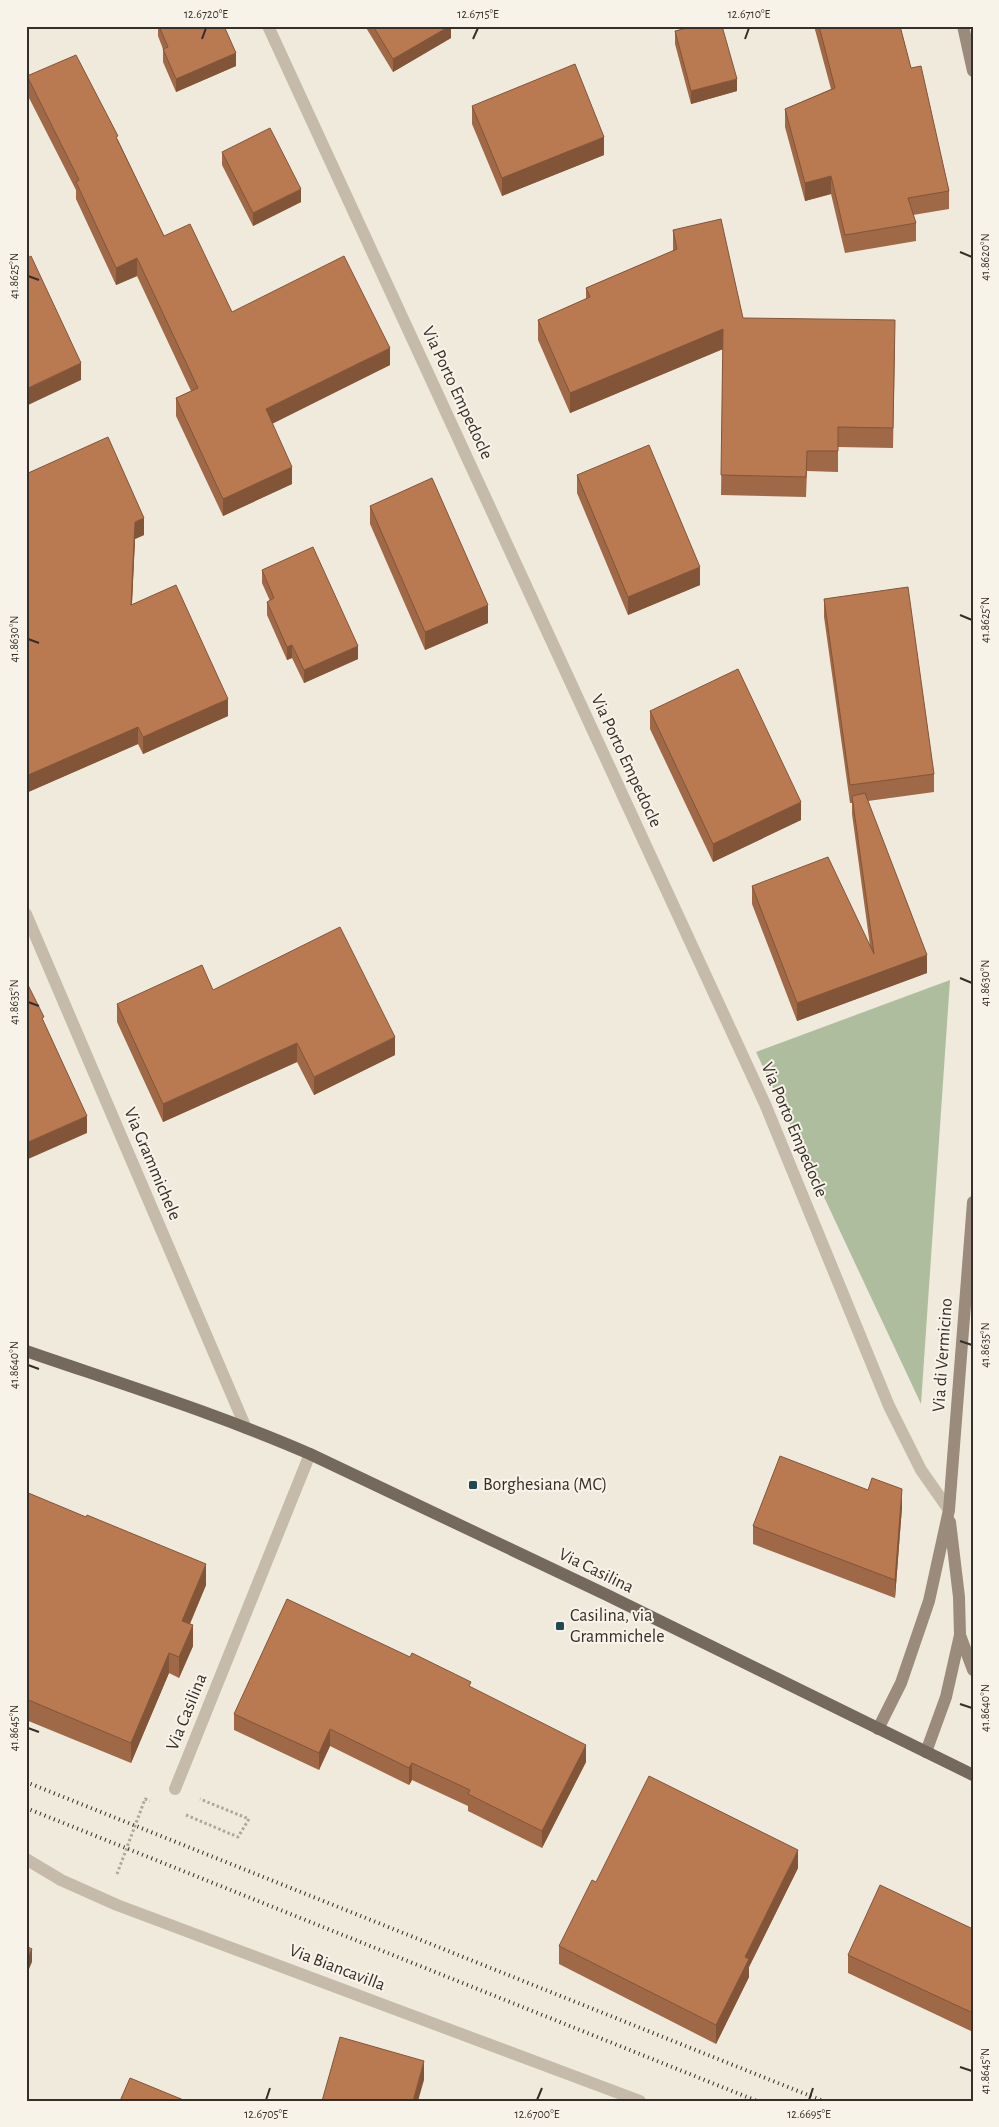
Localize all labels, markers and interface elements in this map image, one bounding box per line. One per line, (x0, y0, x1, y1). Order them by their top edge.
text: 12.6720°E (184, 8, 228, 20)
text: 12.6715°E (457, 8, 499, 20)
text: 12.6710°E (728, 8, 771, 20)
text: 41.8620°N (979, 233, 991, 281)
text: 41.8625°N (8, 253, 20, 299)
street label: Via Porto Empedocle (418, 324, 496, 462)
text: 41.8625°N (979, 597, 991, 643)
text: 41.8630°N (8, 616, 20, 662)
street label: Via Porto Empedocle (587, 692, 665, 830)
text: 41.8630°N (979, 960, 991, 1006)
text: 41.8635°N (8, 979, 20, 1025)
street label: Via Porto Empedocle (758, 1060, 830, 1200)
street label: Via Grammichele (120, 1105, 184, 1223)
street label: Via di Vermicino (930, 1297, 956, 1413)
text: 41.8635°N (979, 1322, 991, 1368)
text: 41.8640°N (8, 1341, 20, 1389)
place label: Borghesiana (MC) (483, 1476, 607, 1494)
marker: Borghesiana (MC) (467, 1479, 479, 1491)
street label: Via Casilina (556, 1545, 636, 1597)
place label: Casilina, via Grammichele (570, 1607, 665, 1646)
marker: Casilina, via Grammichele (554, 1620, 566, 1632)
street label: Via Casilina (164, 1671, 210, 1753)
text: 41.8640°N (979, 1684, 991, 1732)
text: 41.8645°N (8, 1705, 20, 1751)
street label: Via Biancavilla (287, 1941, 387, 1995)
text: 41.8645°N (979, 2048, 991, 2094)
text: 12.6705°E (244, 2108, 288, 2120)
text: 12.6700°E (515, 2108, 560, 2120)
text: 12.6695°E (787, 2108, 831, 2120)

